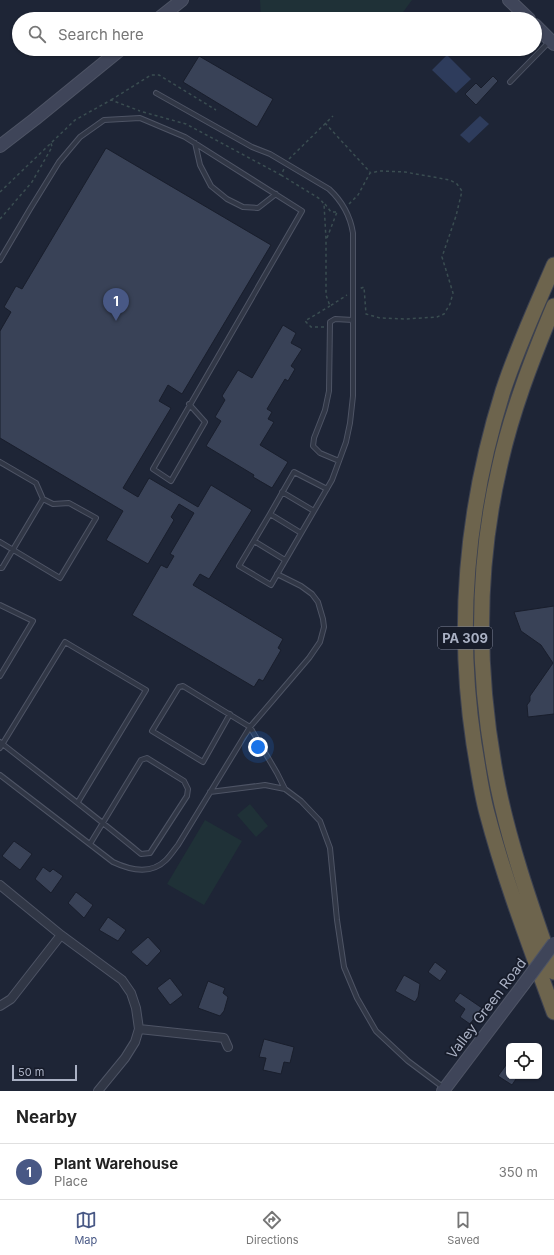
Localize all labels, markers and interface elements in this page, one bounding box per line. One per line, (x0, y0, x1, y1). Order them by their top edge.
search box (12, 12, 542, 56)
icon: search (26, 23, 48, 45)
text: Search here (58, 25, 144, 44)
pin: 1 (103, 288, 129, 321)
road number: PA 309 (438, 627, 492, 649)
your location (248, 737, 268, 757)
street label: Valley Green Road (443, 955, 529, 1061)
map controls (506, 1043, 542, 1079)
button: locate (506, 1043, 542, 1079)
scale bar (12, 1063, 77, 1082)
text: 50 m (18, 1065, 44, 1079)
text: Nearby (16, 1107, 77, 1127)
text: Plant Warehouse (54, 1154, 178, 1173)
text: 1 (26, 1164, 32, 1180)
text: 350 m (499, 1164, 538, 1180)
text: Place (54, 1173, 88, 1189)
tab: Map (74, 1209, 97, 1247)
tab: Directions (246, 1209, 299, 1247)
tab: Saved (447, 1209, 480, 1247)

